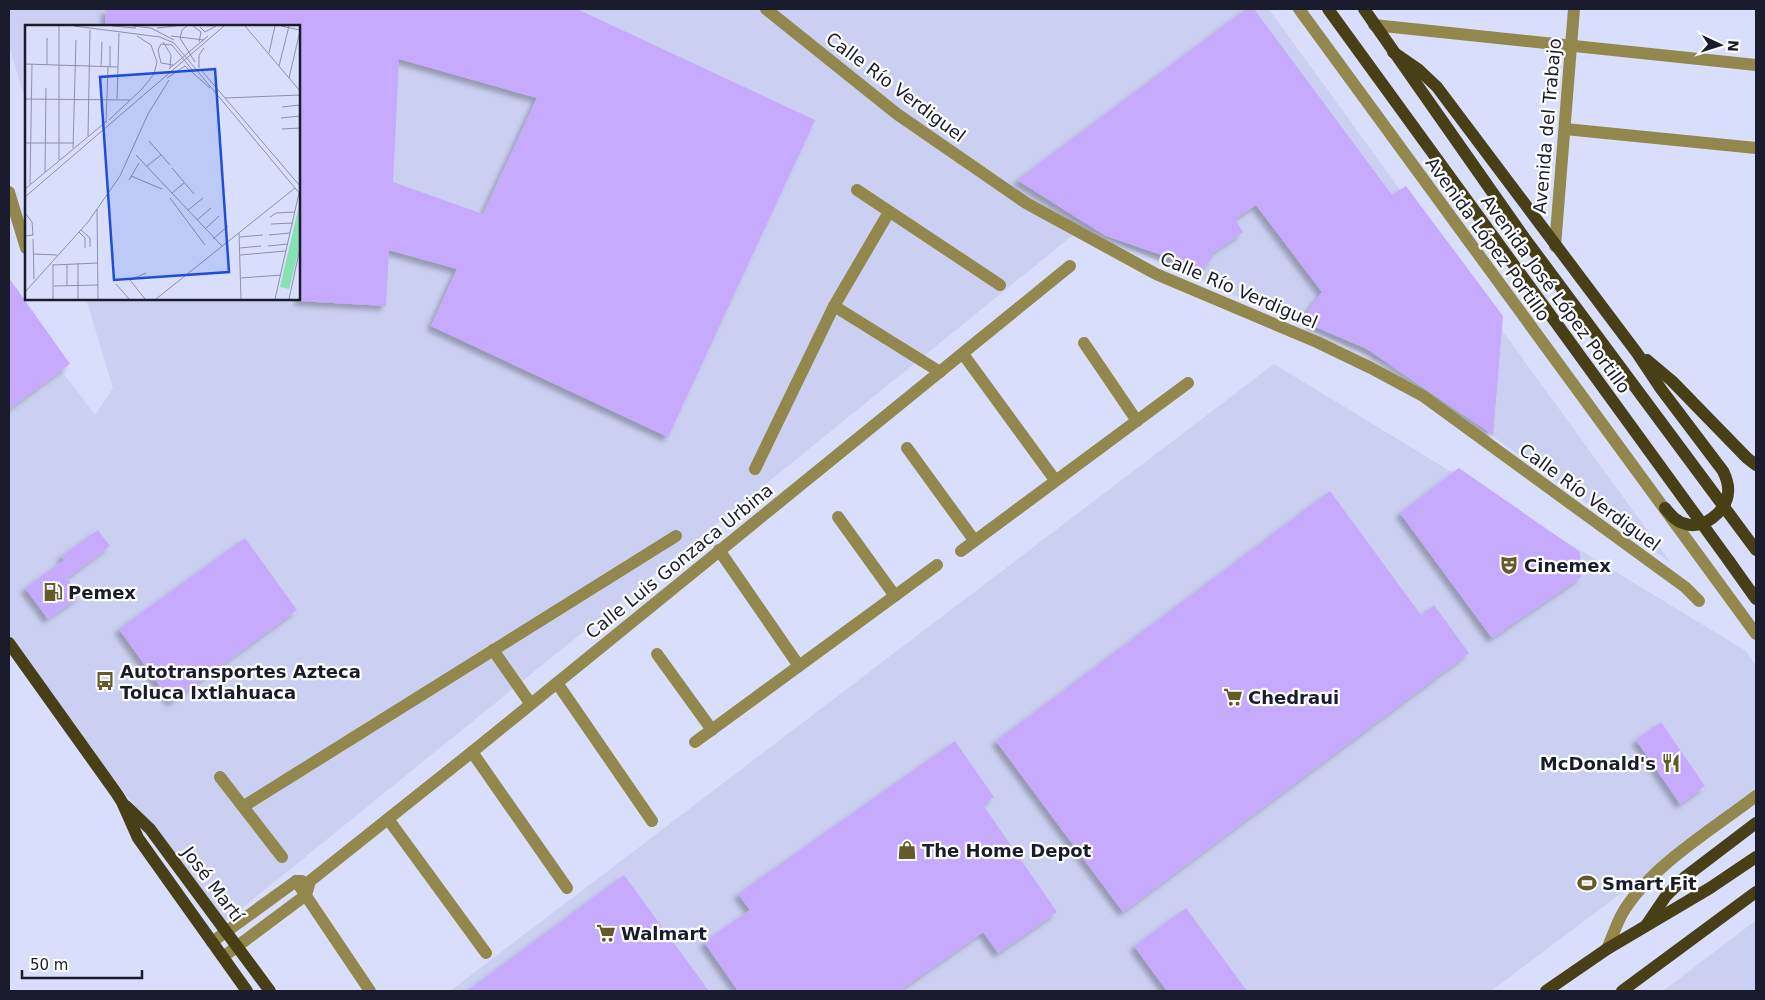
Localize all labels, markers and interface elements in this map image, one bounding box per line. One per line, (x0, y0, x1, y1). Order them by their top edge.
north arrow (1695, 20, 1745, 70)
inset map (25, 25, 300, 300)
street label: Calle Río Verdiguel (822, 28, 970, 146)
street label: Avenida del Trabajo (1529, 37, 1565, 215)
text: N (1725, 40, 1741, 52)
street label: Avenida López Portillo (1421, 153, 1555, 325)
street label: Avenida José López Portillo (1477, 191, 1635, 397)
street label: Calle Río Verdiguel (1157, 247, 1321, 333)
street label: Calle Río Verdiguel (1515, 439, 1665, 555)
street label: Calle Luis Gonzaca Urbina (581, 479, 777, 643)
theatre icon: Cinemex (1498, 554, 1520, 576)
place label: Cinemex (1524, 555, 1611, 576)
fuel station icon: Pemex (42, 581, 64, 603)
place label: Pemex (68, 582, 136, 603)
place label: Autotransportes Azteca Toluca Ixtlahuaca (120, 661, 361, 703)
bus stop icon: Autotransportes Azteca Toluca Ixtlahuaca (94, 670, 116, 692)
supermarket icon: Chedraui (1222, 686, 1244, 708)
place label: Chedraui (1248, 687, 1339, 708)
restaurant icon: McDonald's (1660, 752, 1682, 774)
place label: McDonald's (1540, 753, 1656, 774)
shop icon: The Home Depot (896, 839, 918, 861)
place label: The Home Depot (922, 840, 1092, 861)
street label: José Martí (177, 842, 249, 926)
sports icon: Smart Fit (1576, 872, 1598, 894)
place label: Smart Fit (1602, 873, 1697, 894)
supermarket icon: Walmart (595, 922, 617, 944)
place label: Walmart (621, 923, 707, 944)
scale bar (22, 948, 142, 980)
text: 50 m (30, 956, 68, 974)

